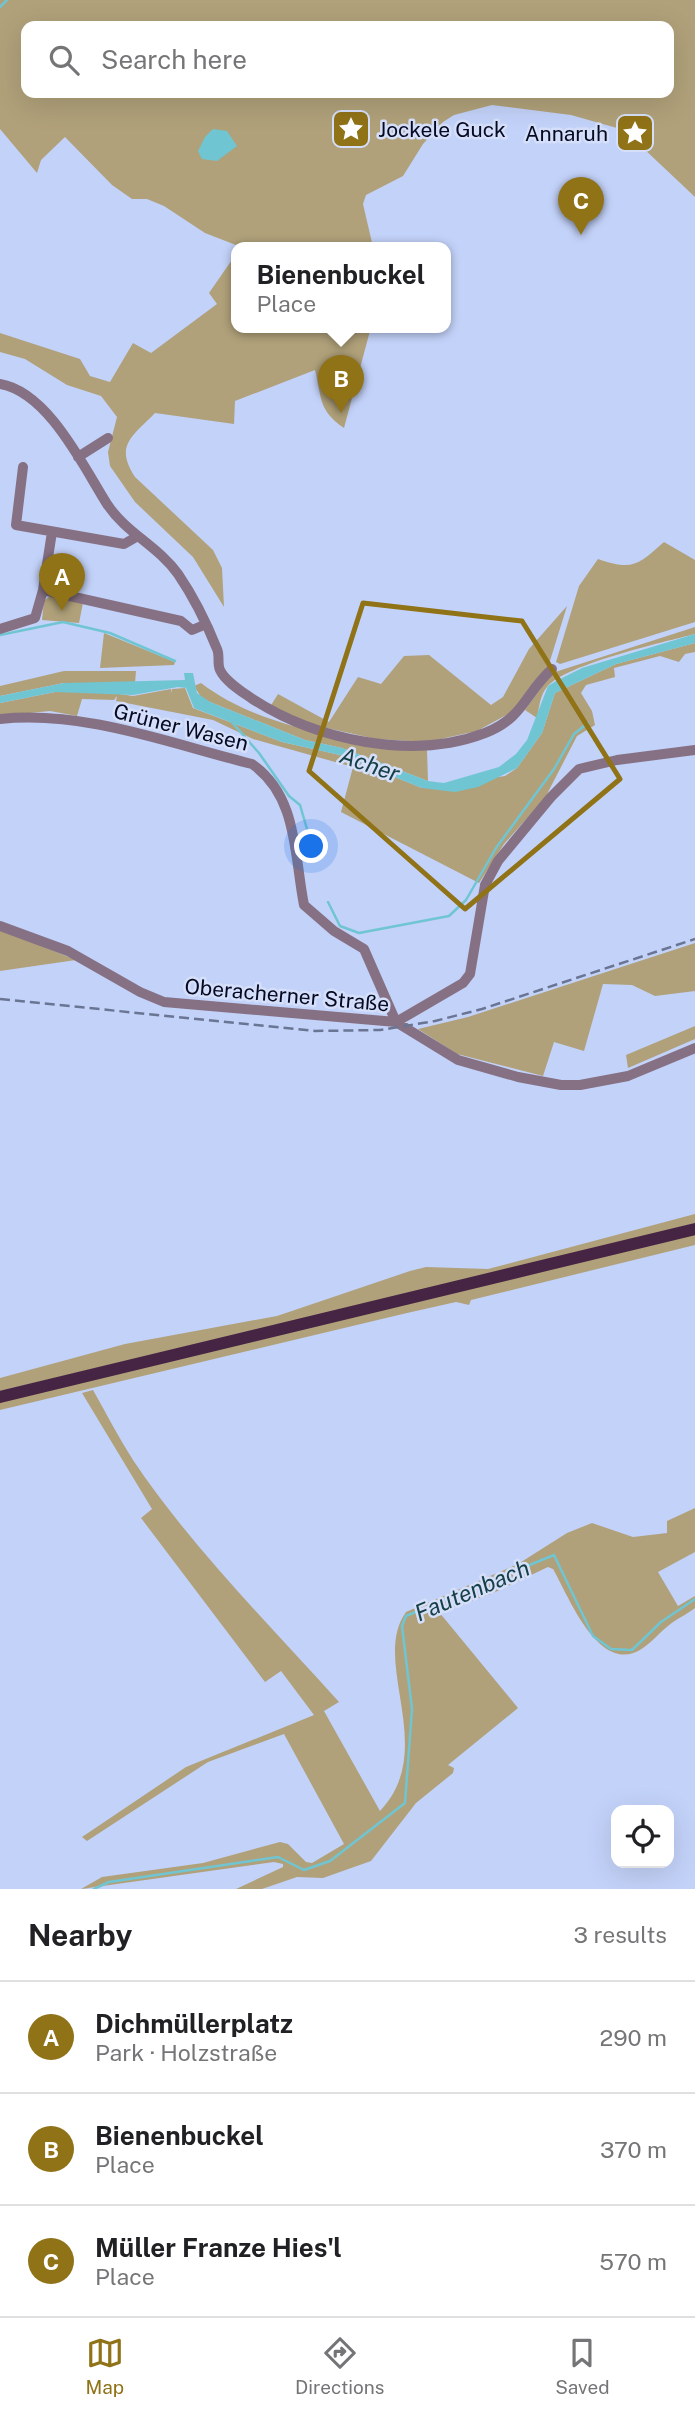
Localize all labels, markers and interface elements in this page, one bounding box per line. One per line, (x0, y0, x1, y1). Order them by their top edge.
search box (21, 21, 674, 98)
icon: search (45, 41, 83, 79)
text: Search here (101, 44, 247, 75)
place icon: Jockele Guck (330, 108, 372, 150)
place icon: Annaruh (614, 112, 656, 154)
place label: Jockele Guck (378, 117, 506, 142)
place label: Annaruh (525, 121, 608, 146)
pin: C (558, 177, 604, 235)
popup (231, 242, 451, 333)
text: Bienenbuckel (257, 259, 425, 290)
text: Place (257, 290, 316, 317)
pin: B (318, 355, 364, 413)
pin: A (39, 553, 85, 611)
street label: Grüner Wasen (111, 698, 251, 756)
water label: Acher (337, 741, 404, 787)
your location (294, 829, 328, 863)
street label: Oberacherner Straße (184, 974, 390, 1016)
water label: Fautenbach (411, 1554, 533, 1626)
map controls (611, 1805, 674, 1868)
button: locate (611, 1805, 674, 1868)
text: Nearby (28, 1917, 132, 1953)
text: 3 results (573, 1921, 667, 1948)
text: Dichmüllerplatz (95, 2008, 293, 2039)
text: A (43, 2024, 59, 2051)
text: 290 m (600, 2024, 667, 2051)
text: Park · Holzstraße (95, 2039, 277, 2066)
text: Bienenbuckel (95, 2120, 264, 2151)
text: B (43, 2136, 59, 2163)
text: 370 m (600, 2136, 667, 2163)
text: Place (95, 2151, 155, 2178)
text: Müller Franze Hies'l (95, 2232, 342, 2263)
text: C (43, 2248, 59, 2275)
text: 570 m (599, 2248, 667, 2275)
text: Place (95, 2263, 155, 2290)
tab: Map (85, 2334, 124, 2398)
tab: Directions (295, 2334, 384, 2398)
tab: Saved (555, 2334, 610, 2398)

